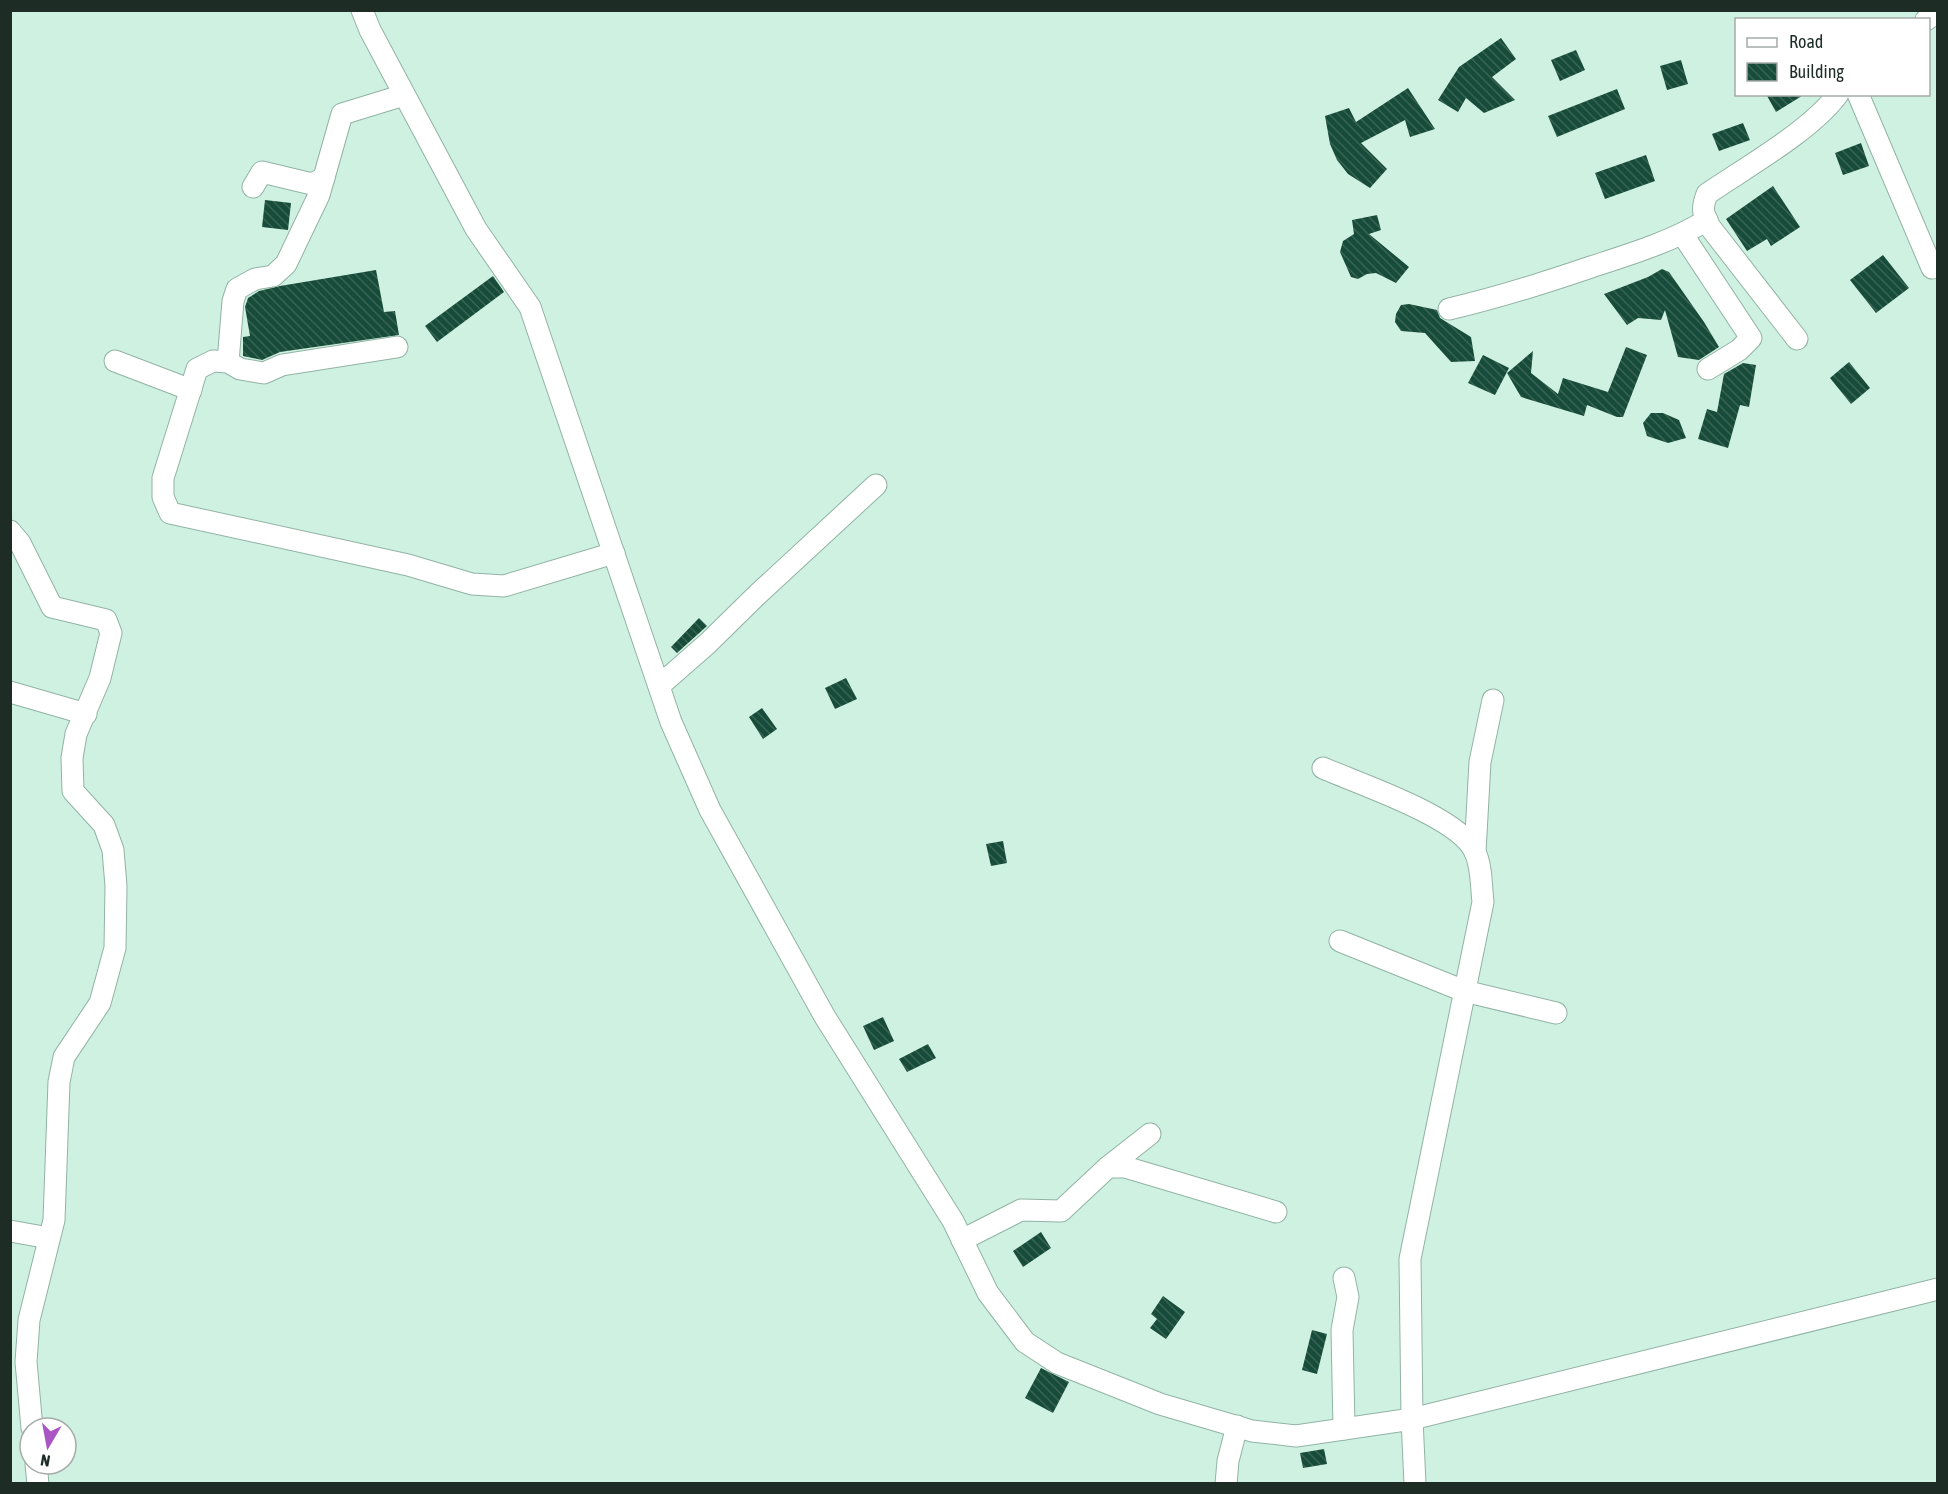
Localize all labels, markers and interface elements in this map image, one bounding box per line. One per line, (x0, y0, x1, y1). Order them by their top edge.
legend (1735, 18, 1930, 96)
text: Road (1789, 31, 1823, 52)
text: Building (1789, 61, 1844, 82)
north arrow (18, 1416, 78, 1476)
text: N (39, 1451, 52, 1470)

